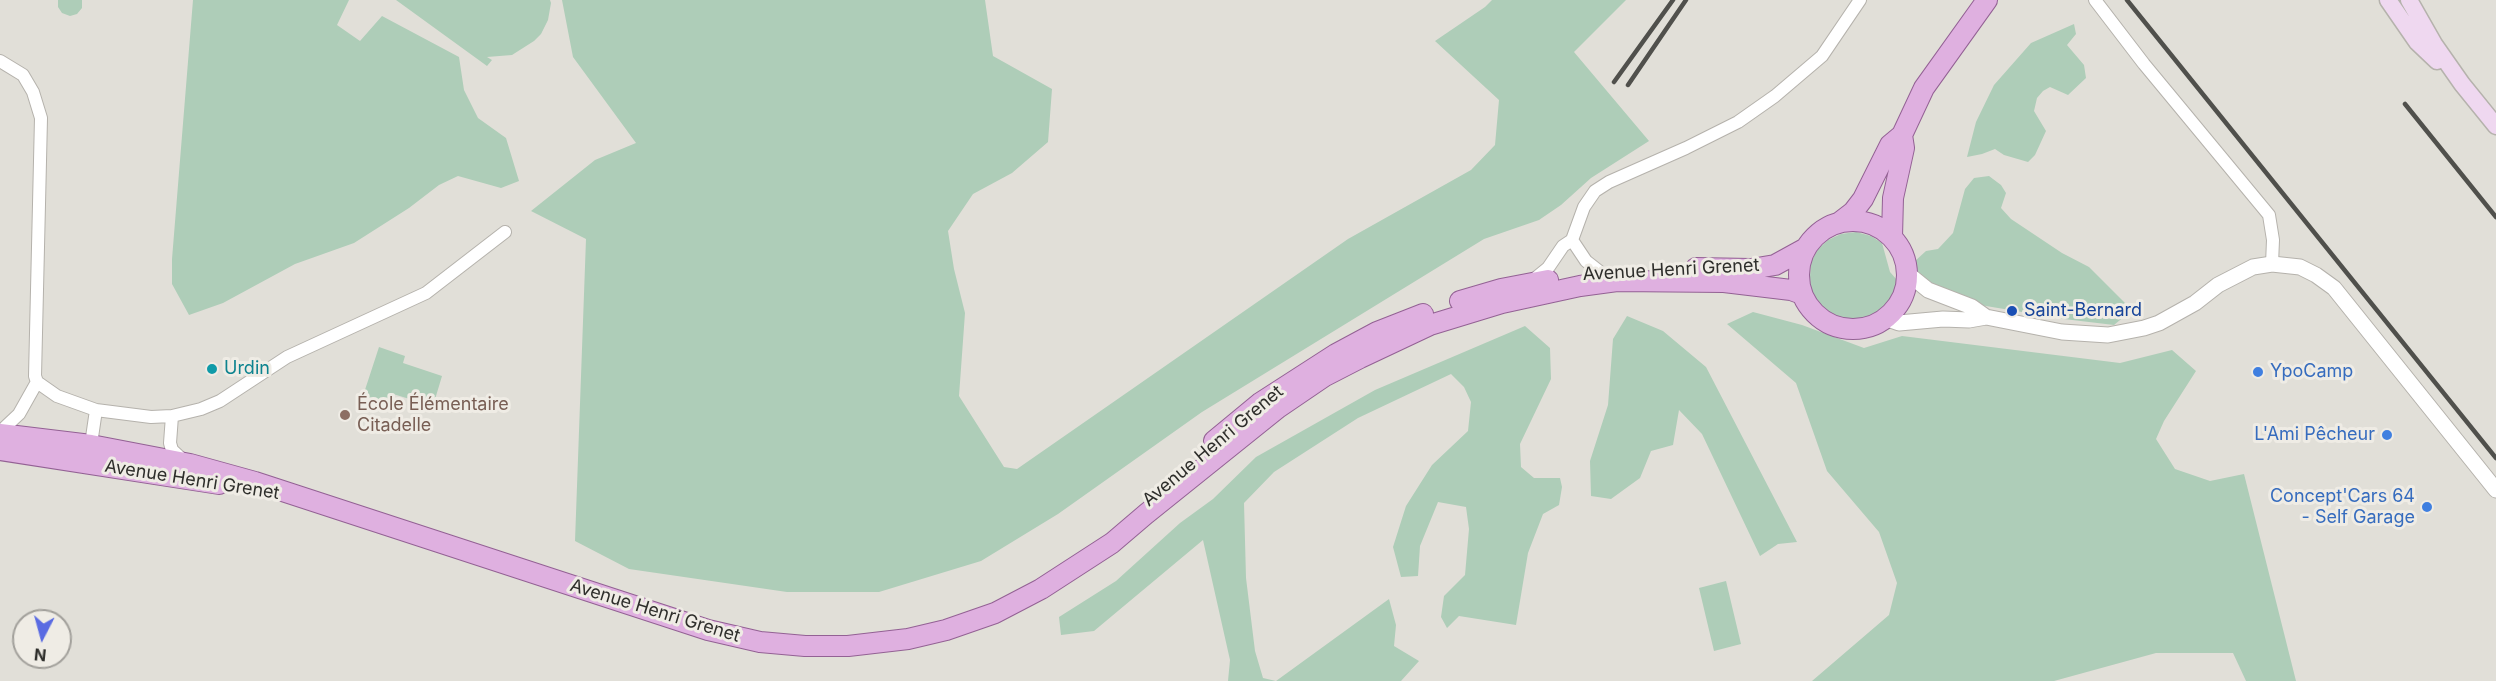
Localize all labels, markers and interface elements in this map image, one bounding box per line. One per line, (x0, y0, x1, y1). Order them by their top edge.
street label: Avenue Henri Grenet (1582, 255, 1760, 285)
place label: Saint-Bernard (2024, 300, 2142, 322)
marker: Saint-Bernard (2005, 304, 2019, 318)
place label: Urdin (224, 358, 270, 380)
place label: YpoCamp (2270, 361, 2353, 383)
marker: Urdin (205, 362, 219, 376)
marker: YpoCamp (2251, 365, 2265, 379)
street label: Avenue Henri Grenet (1138, 381, 1288, 511)
place label: École Élémentaire Citadelle (357, 394, 509, 436)
marker: École Élémentaire Citadelle (338, 408, 352, 422)
place label: L'Ami Pêcheur (2254, 424, 2375, 446)
marker: L'Ami Pêcheur (2380, 428, 2394, 442)
street label: Avenue Henri Grenet (103, 456, 281, 504)
place label: Concept'Cars 64 - Self Garage (2270, 486, 2415, 528)
marker: Concept'Cars 64 - Self Garage (2420, 500, 2434, 514)
street label: Avenue Henri Grenet (567, 575, 743, 647)
north arrow (12, 609, 72, 669)
text: N (33, 644, 47, 665)

